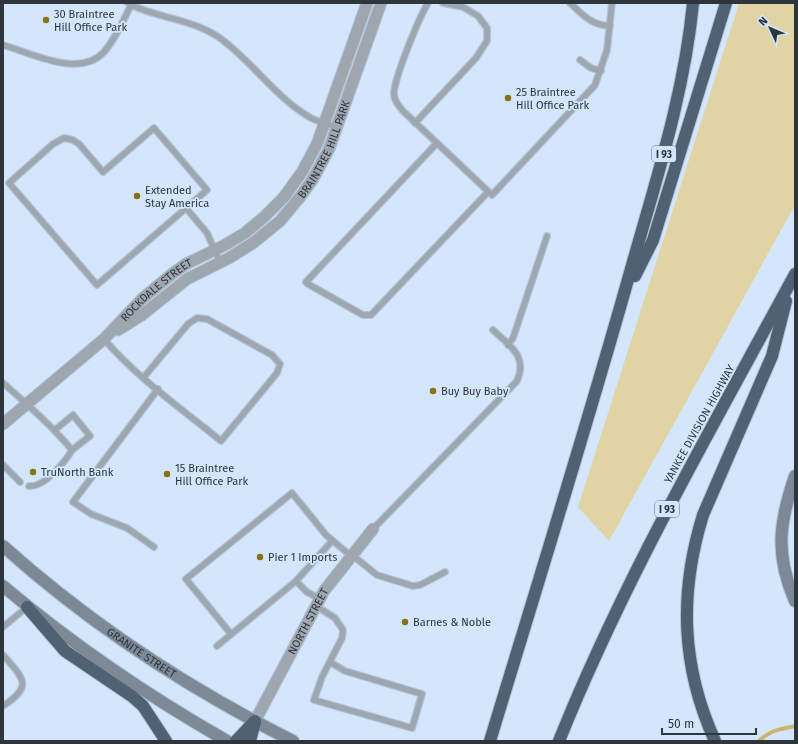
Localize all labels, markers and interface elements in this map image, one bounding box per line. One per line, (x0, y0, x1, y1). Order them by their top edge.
place label: 30 Braintree Hill Office Park (54, 8, 128, 34)
north arrow (750, 8, 790, 48)
text: N (756, 14, 770, 29)
marker: 30 Braintree Hill Office Park (41, 15, 51, 25)
place label: 25 Braintree Hill Office Park (516, 86, 590, 112)
marker: 25 Braintree Hill Office Park (503, 93, 513, 103)
street label: BRAINTREE HILL PARK (295, 98, 353, 201)
road number: I 93 (652, 146, 676, 162)
place label: Extended Stay America (145, 184, 209, 210)
marker: Extended Stay America (132, 191, 142, 201)
street label: ROCKDALE STREET (118, 256, 194, 324)
street label: YANKEE DIVISION HIGHWAY (661, 363, 737, 486)
place label: Buy Buy Baby (441, 385, 509, 398)
marker: Buy Buy Baby (428, 386, 438, 396)
place label: 15 Braintree Hill Office Park (175, 462, 249, 488)
place label: TruNorth Bank (41, 466, 114, 479)
marker: TruNorth Bank (28, 467, 38, 477)
marker: 15 Braintree Hill Office Park (162, 469, 172, 479)
road number: I 93 (655, 501, 679, 517)
place label: Pier 1 Imports (268, 551, 337, 564)
marker: Pier 1 Imports (255, 552, 265, 562)
street label: NORTH STREET (286, 586, 331, 657)
place label: Barnes & Noble (413, 616, 491, 629)
marker: Barnes & Noble (400, 617, 410, 627)
street label: GRANITE STREET (104, 625, 179, 681)
scale bar (662, 710, 756, 736)
text: 50 m (668, 717, 694, 731)

